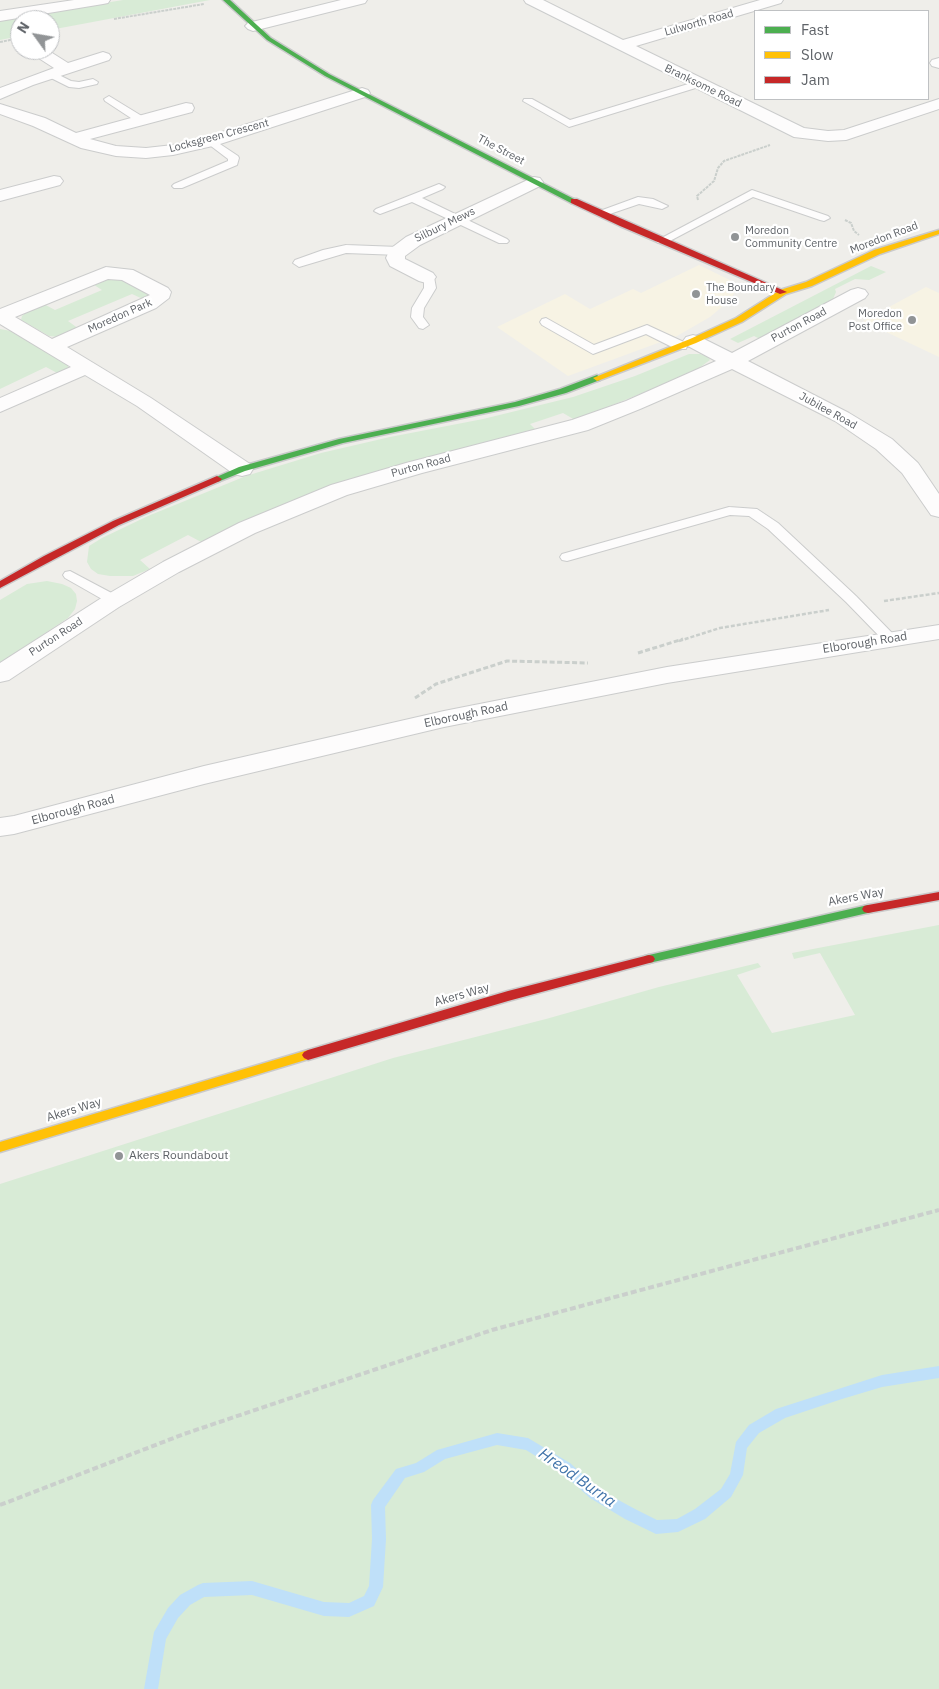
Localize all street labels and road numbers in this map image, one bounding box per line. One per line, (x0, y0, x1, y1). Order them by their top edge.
street label: Lulworth Road (663, 7, 735, 39)
street label: Branksome Road (662, 62, 744, 110)
street label: Locksgreen Crescent (168, 116, 270, 156)
street label: The Street (475, 132, 527, 168)
street label: Silbury Mews (413, 205, 477, 245)
street label: Moredon Road (848, 219, 920, 257)
street label: Moredon Park (86, 296, 154, 336)
street label: Purton Road (769, 305, 829, 345)
street label: Jubilee Road (797, 390, 859, 432)
street label: Purton Road (390, 452, 452, 480)
street label: Purton Road (27, 615, 85, 659)
street label: Elborough Road (822, 629, 908, 657)
street label: Elborough Road (423, 699, 509, 731)
street label: Elborough Road (30, 792, 116, 828)
street label: Akers Way (827, 885, 885, 909)
street label: Akers Way (433, 980, 491, 1010)
street label: Akers Way (45, 1095, 103, 1125)

